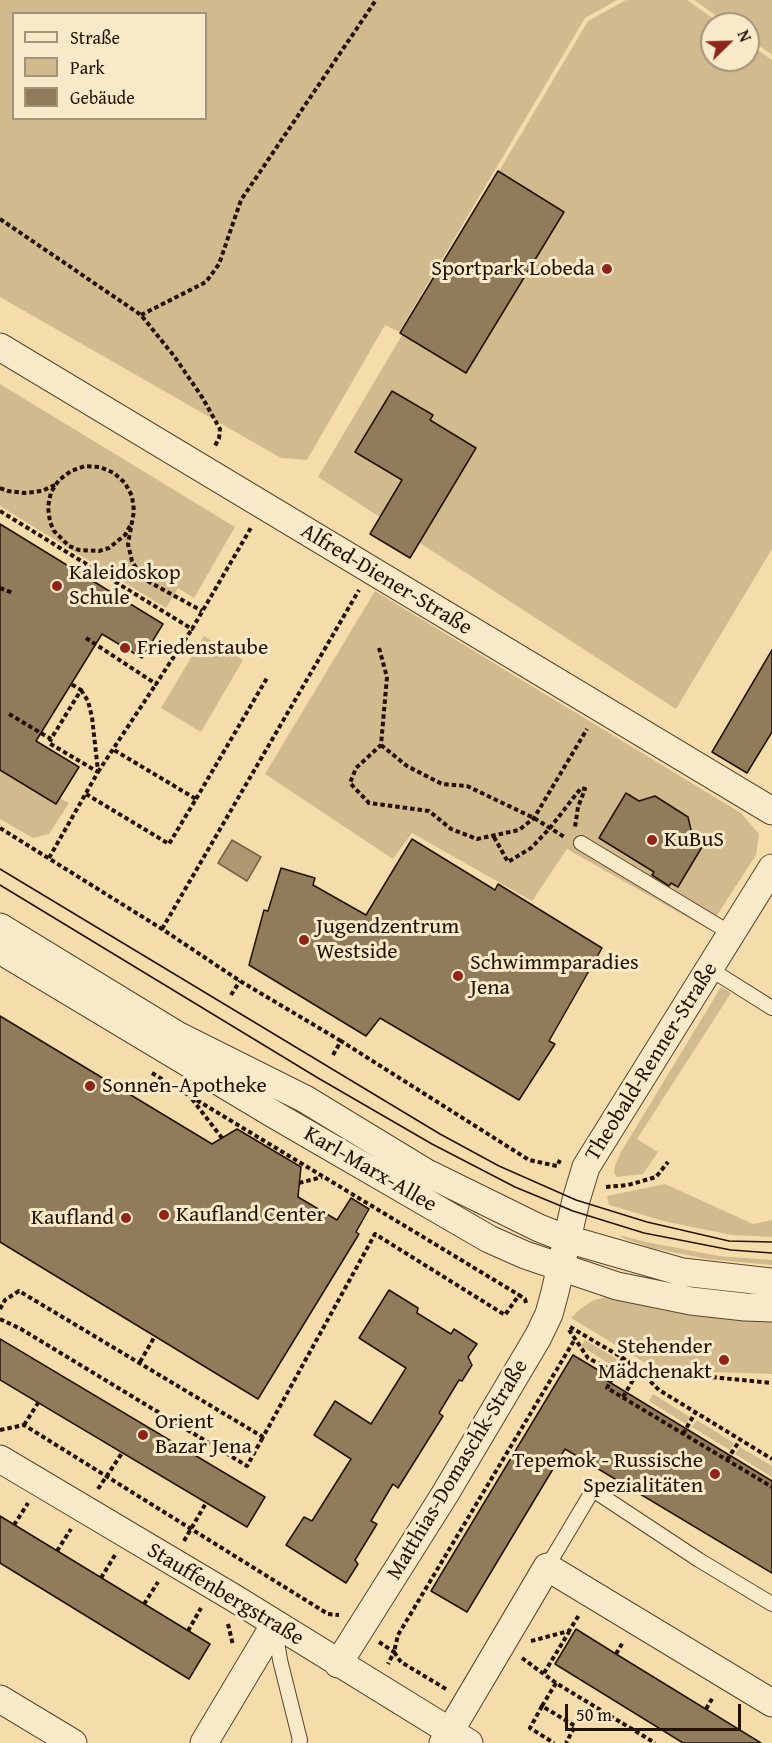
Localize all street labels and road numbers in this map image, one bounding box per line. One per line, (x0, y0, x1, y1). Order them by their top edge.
street label: Alfred-Diener-Straße (296, 518, 476, 642)
street label: Theobald-Renner-Straße (580, 958, 724, 1166)
street label: Karl-Marx-Allee (299, 1121, 441, 1219)
street label: Matthias-Domaschk-Straße (382, 1355, 534, 1585)
street label: Stauffenbergstraße (142, 1538, 308, 1652)

